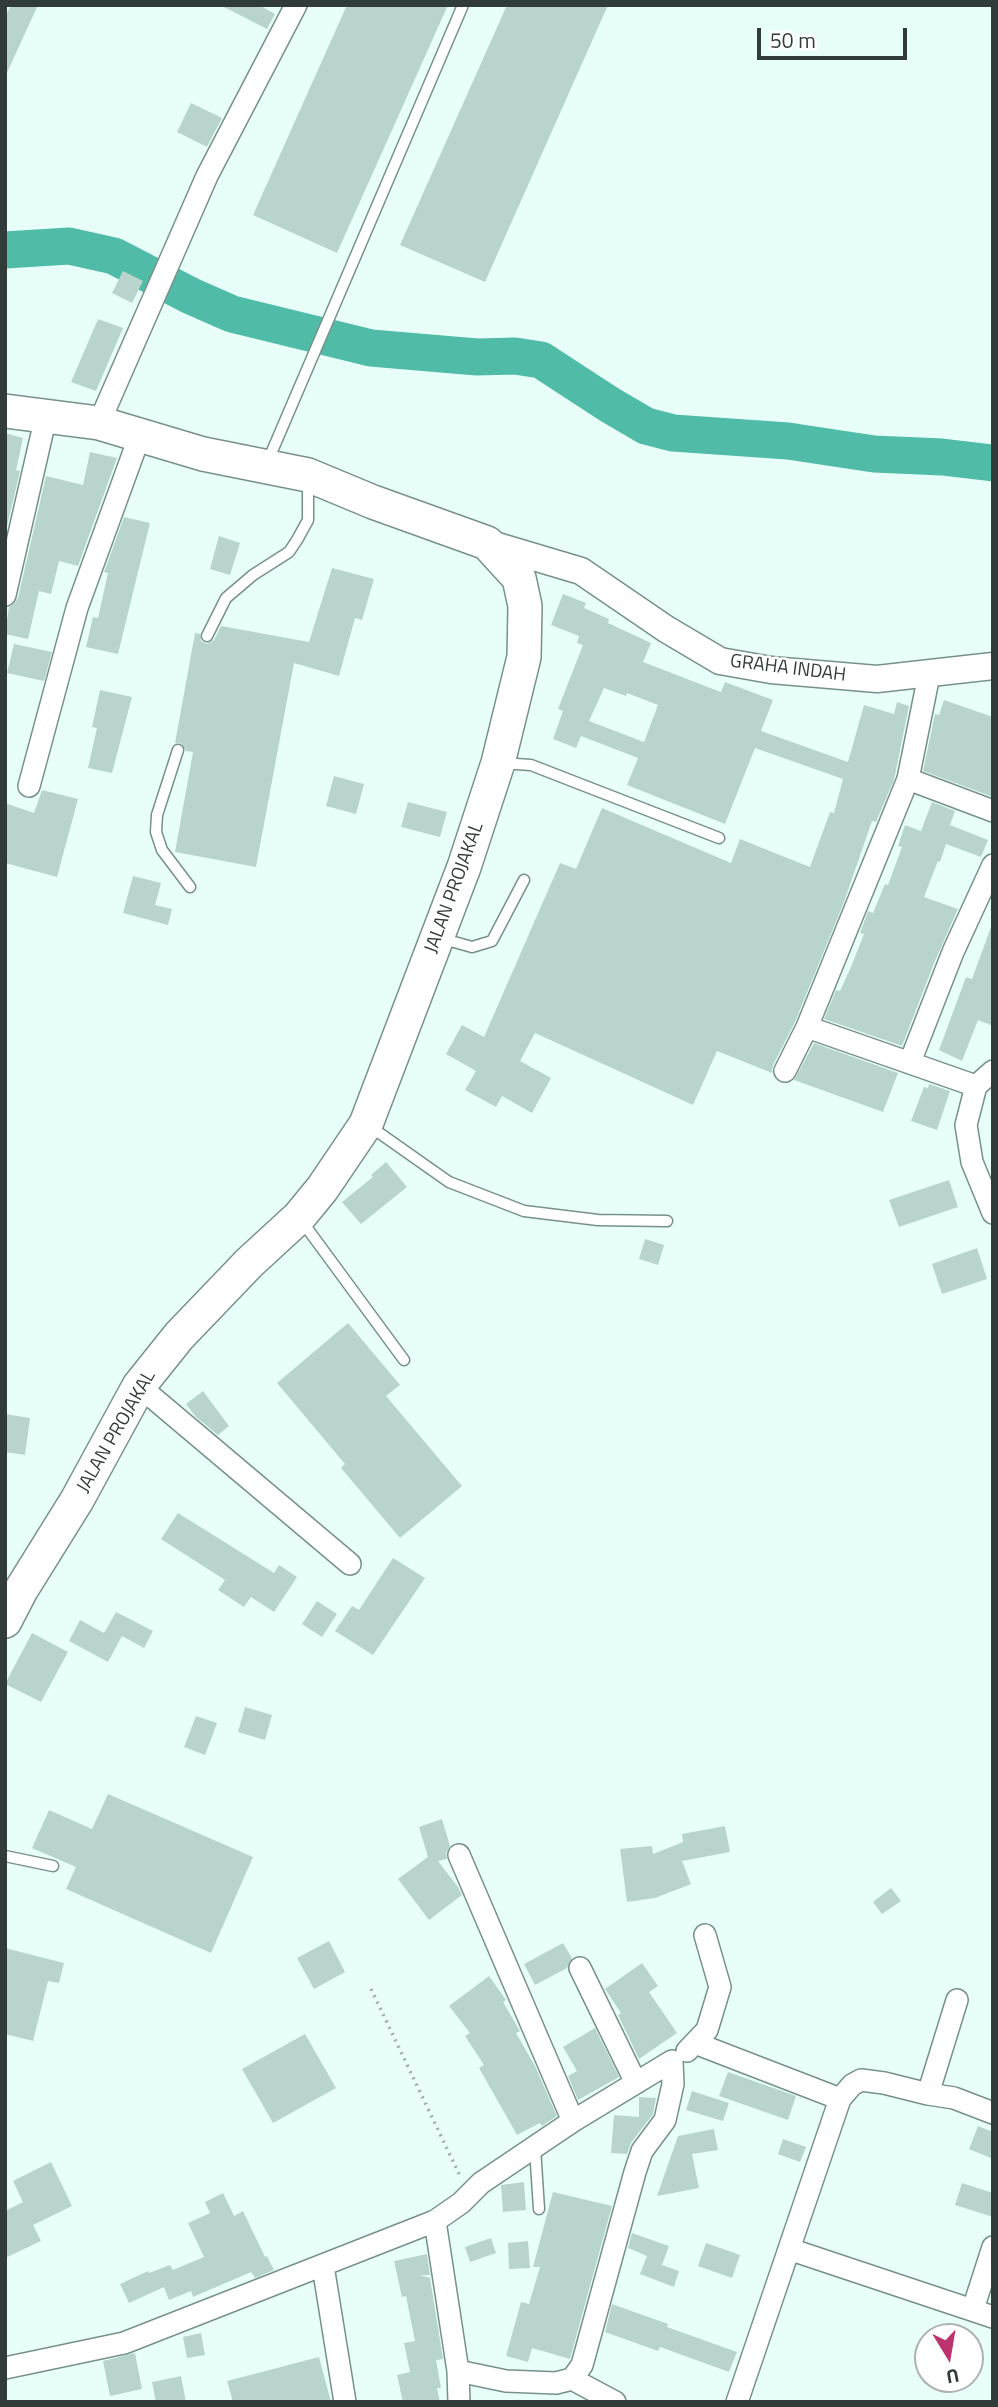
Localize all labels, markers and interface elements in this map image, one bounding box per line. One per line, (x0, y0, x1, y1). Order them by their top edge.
scale bar (760, 14, 911, 58)
text: 50 m (770, 24, 816, 56)
street label: GRAHA INDAH (729, 651, 847, 687)
street label: JALAN PROJAKAL (421, 820, 489, 956)
street label: JALAN PROJAKAL (73, 1367, 161, 1497)
north arrow (914, 2323, 984, 2393)
text: U (944, 2362, 962, 2393)

